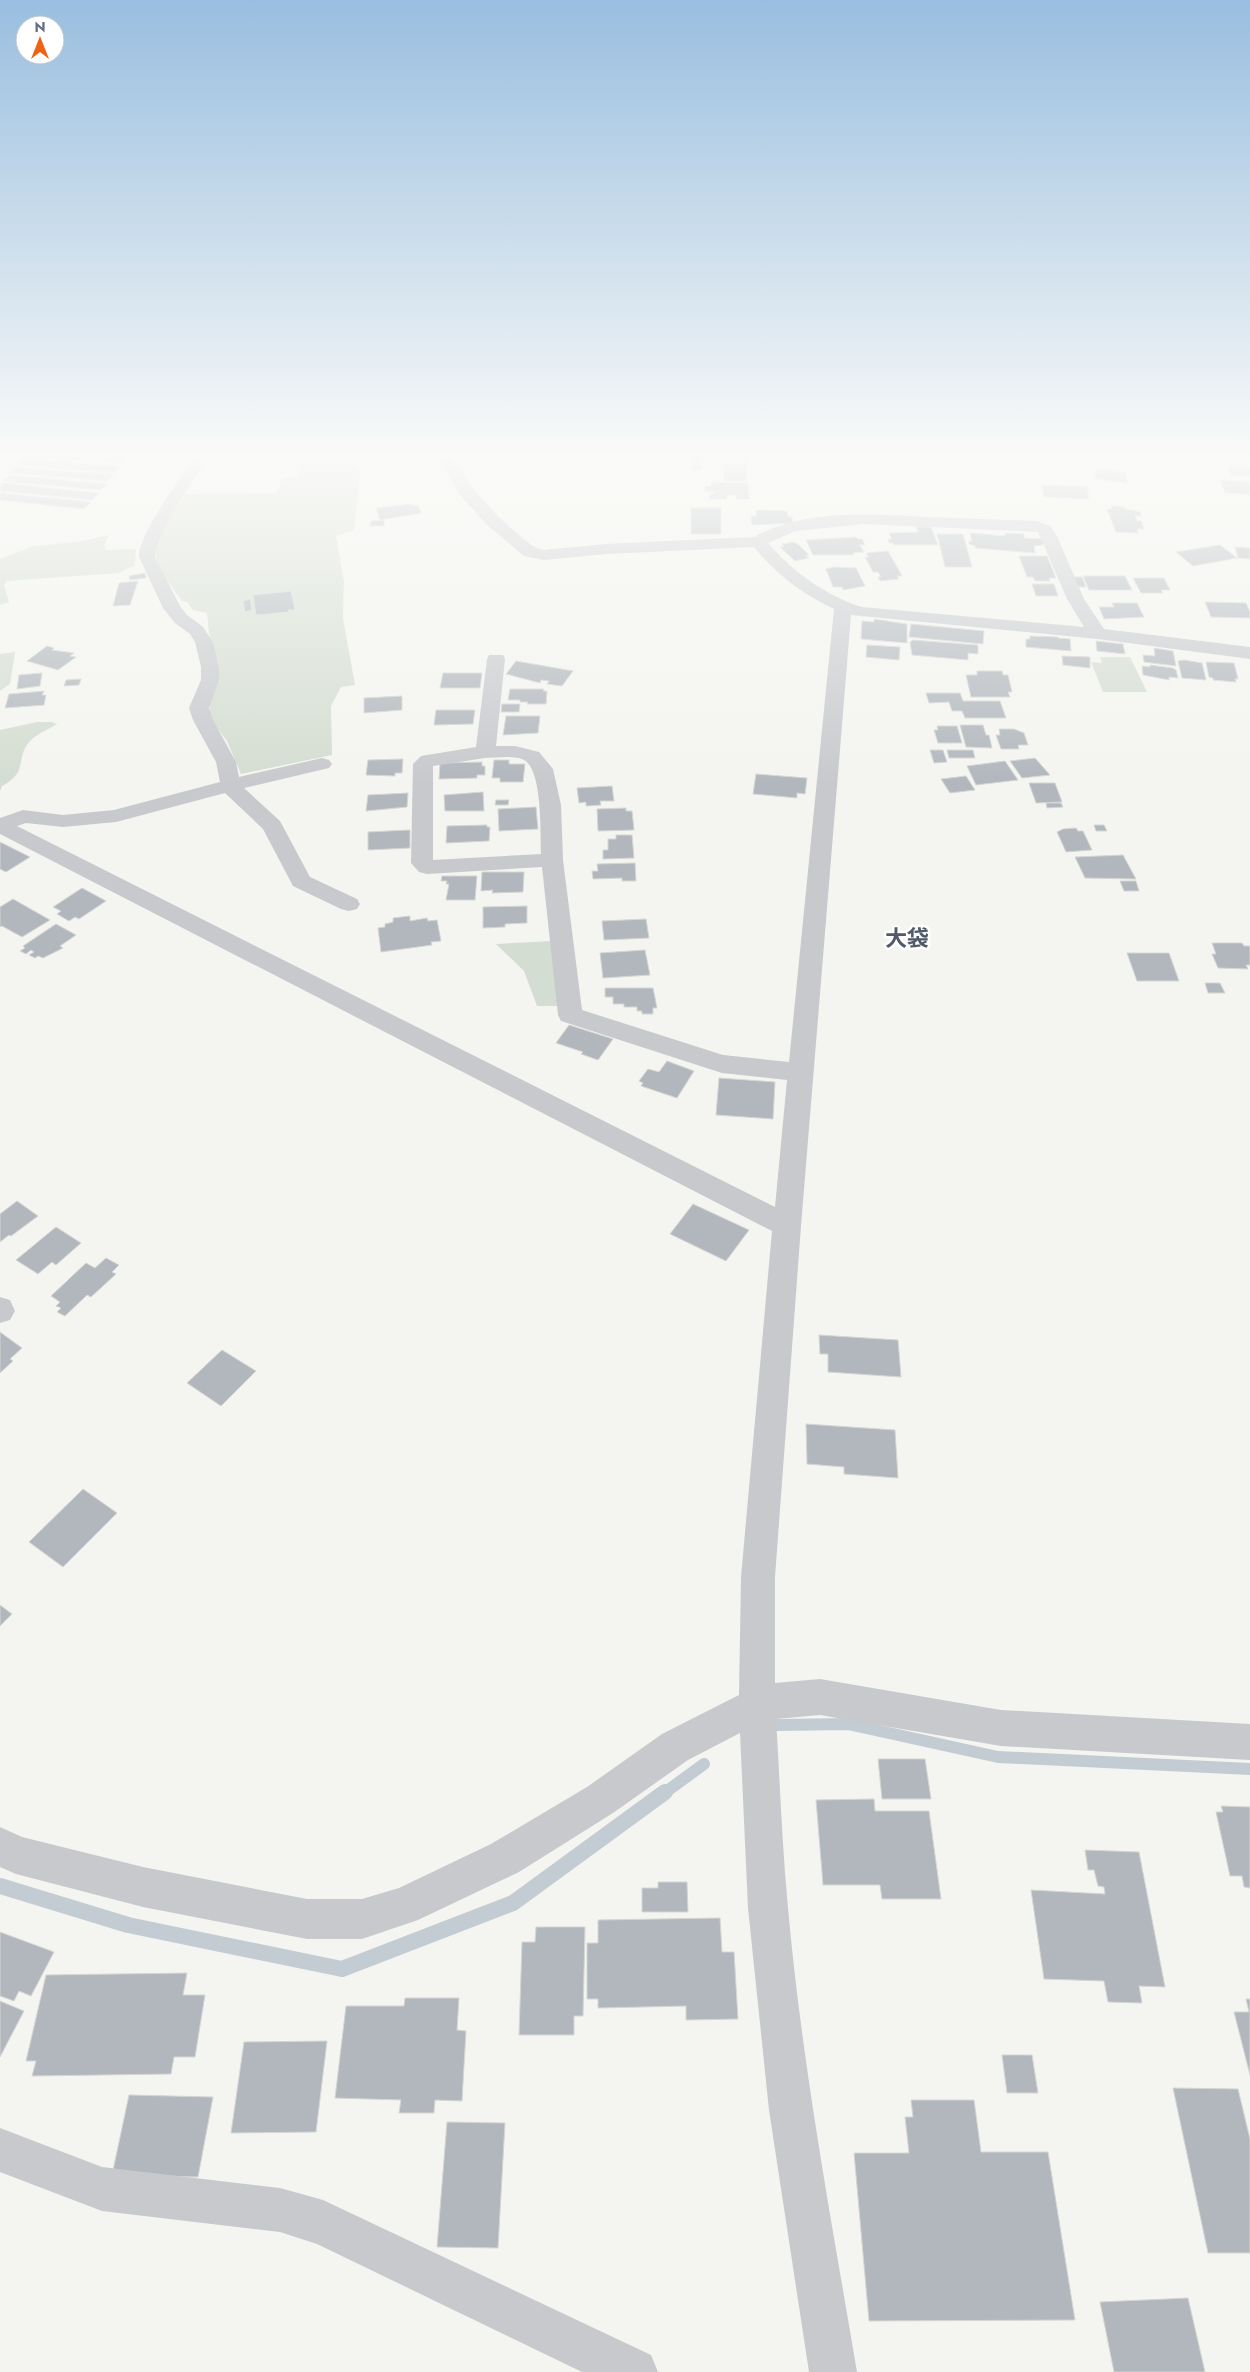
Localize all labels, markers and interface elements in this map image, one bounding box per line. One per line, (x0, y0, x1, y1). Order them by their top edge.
north arrow (15, 15, 65, 65)
text: N (34, 17, 46, 37)
district label: 大袋 (885, 922, 929, 954)

